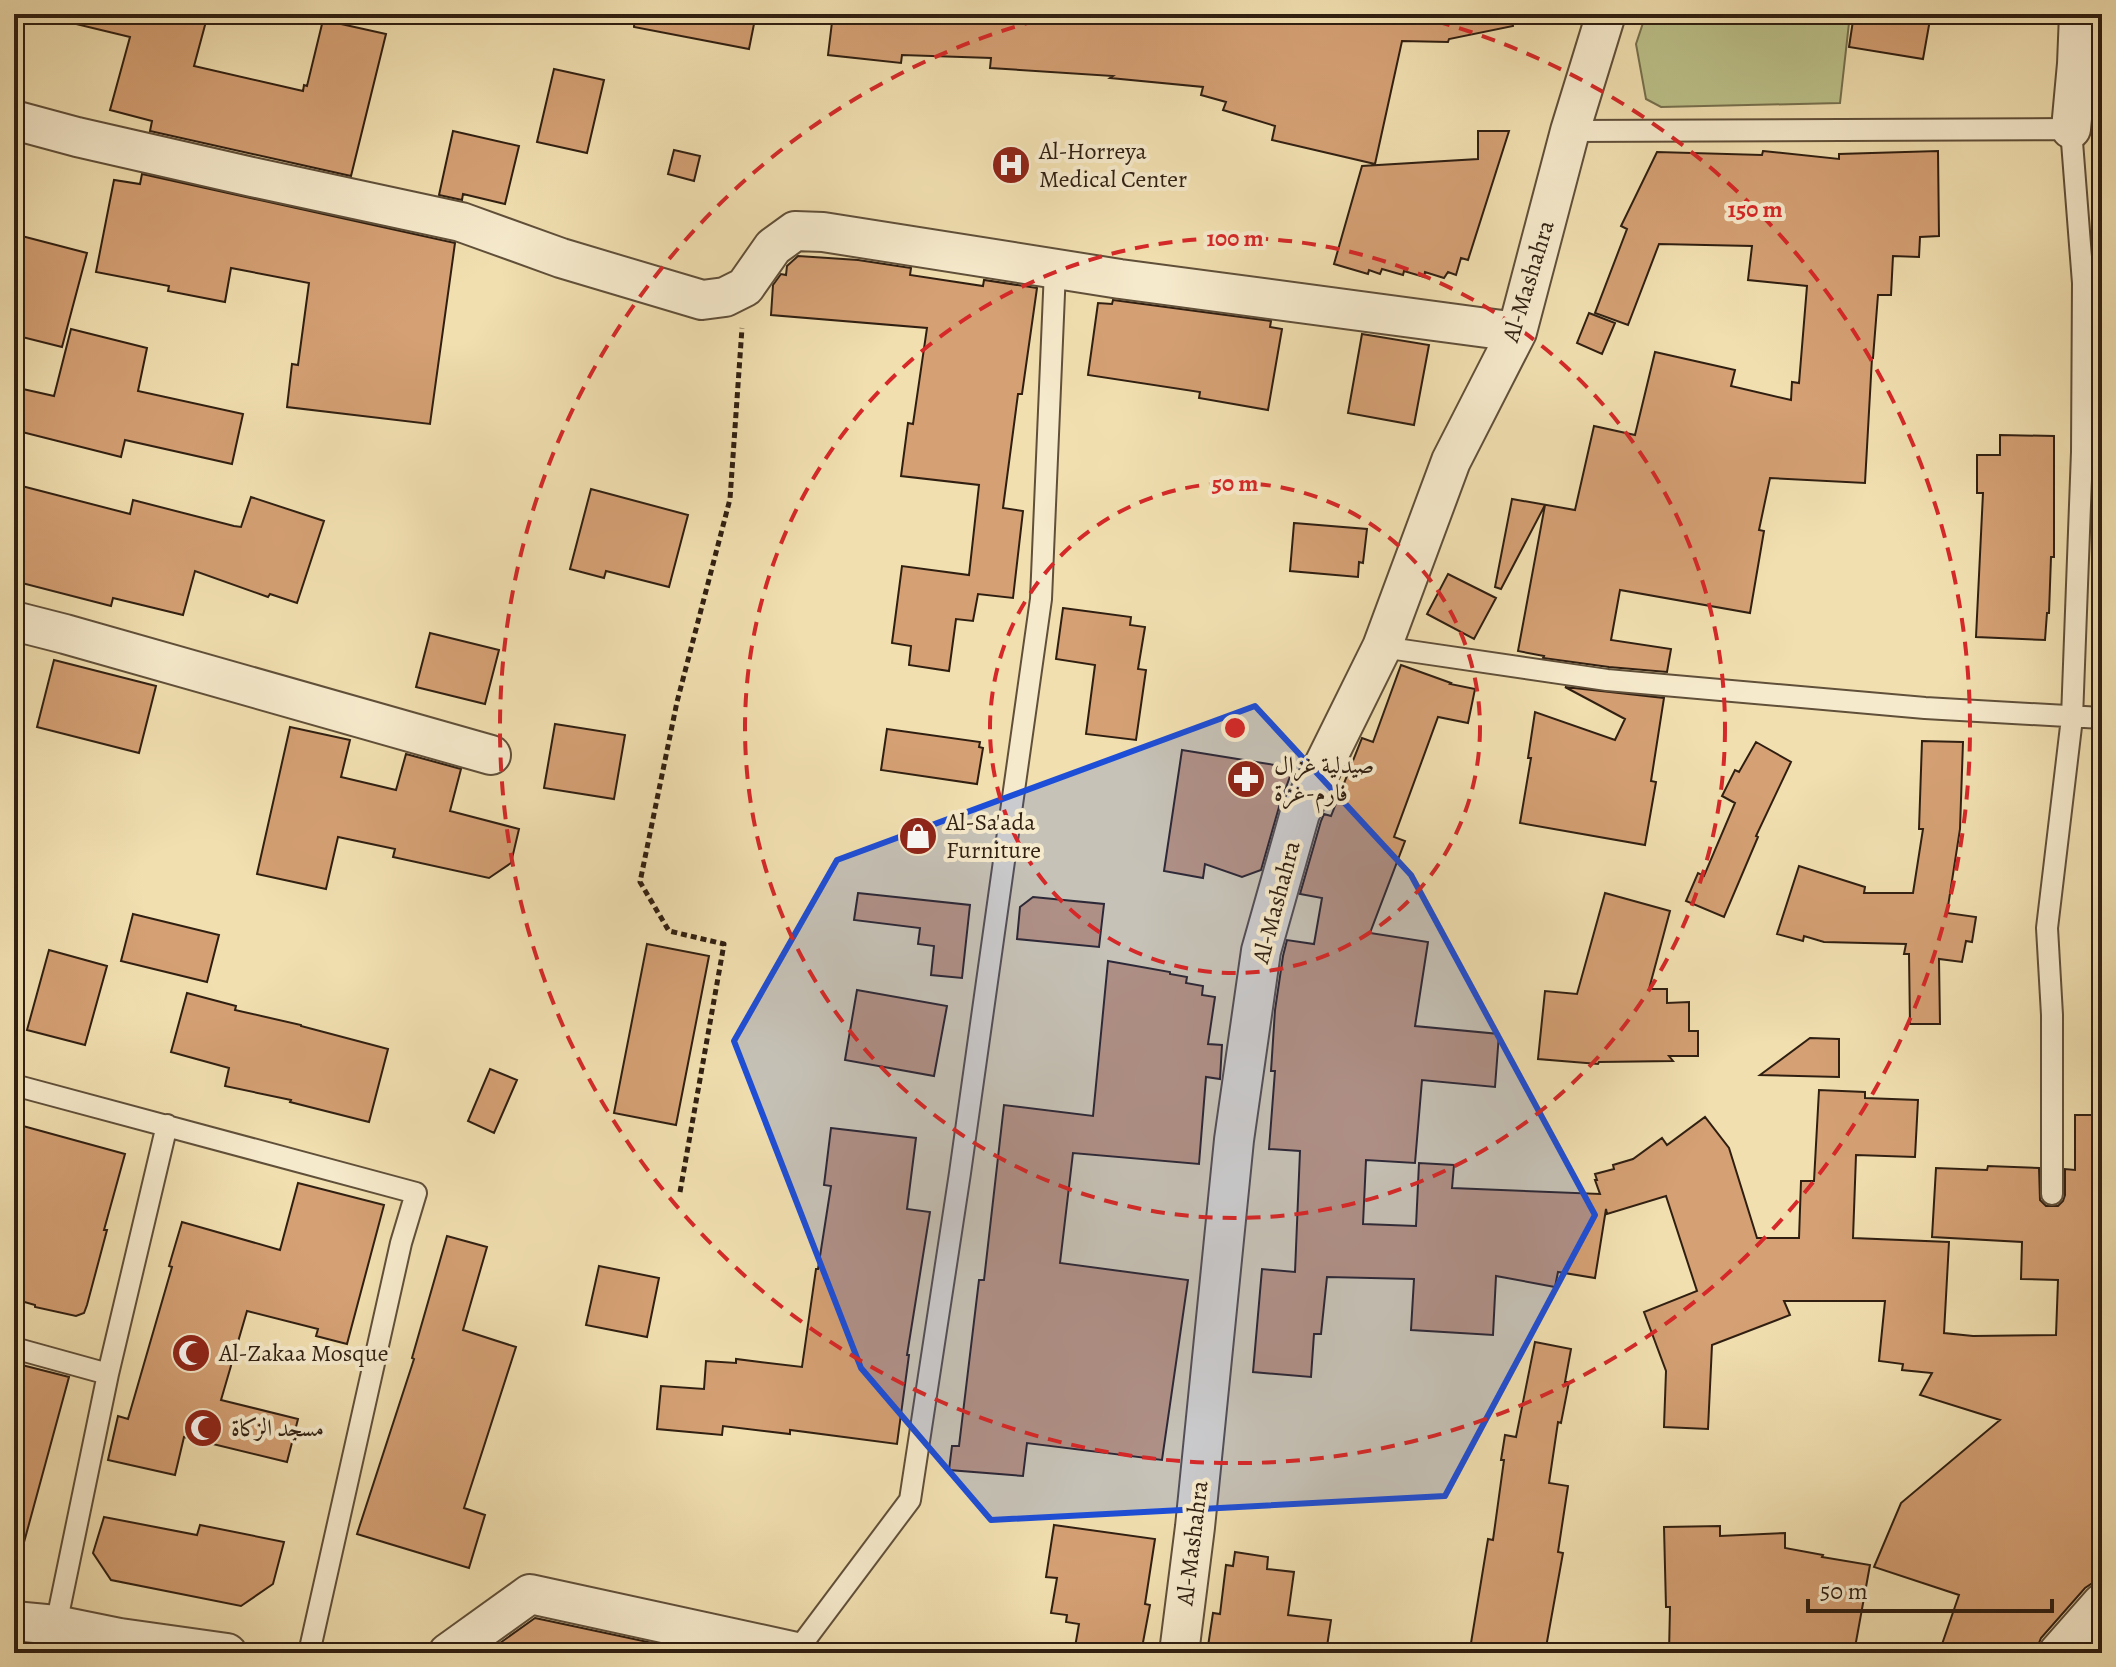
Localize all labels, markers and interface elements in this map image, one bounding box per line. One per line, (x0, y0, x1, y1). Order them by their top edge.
place label: Al-Horreya Medical Center (1038, 135, 1187, 195)
hospital icon: Al-Horreya Medical Center (990, 144, 1032, 186)
text: 150 m (1727, 193, 1783, 225)
street label: Al-Mashahra (1494, 215, 1562, 347)
text: 100 m (1206, 222, 1264, 254)
text: 50 m (1212, 467, 1258, 499)
centre of rings (1221, 714, 1249, 742)
place label: صيدلية غزال فارم-غزة (1274, 749, 1374, 814)
pharmacy icon: صيدلية غزال فارم-غزة (1225, 758, 1267, 800)
place label: Al-Sa'ada Furniture (945, 806, 1041, 866)
shop icon: Al-Sa'ada Furniture (897, 815, 939, 857)
street label: Al-Mashahra (1244, 836, 1308, 968)
mosque icon: Al-Zakaa Mosque (170, 1332, 212, 1374)
place label: Al-Zakaa Mosque (218, 1337, 388, 1369)
mosque icon: مسجد الزكاة (182, 1407, 224, 1449)
place label: مسجد الزكاة (231, 1412, 324, 1444)
street label: Al-Mashahra (1168, 1478, 1216, 1608)
scale bar (1808, 1563, 2052, 1613)
text: 50 m (1820, 1575, 1868, 1607)

